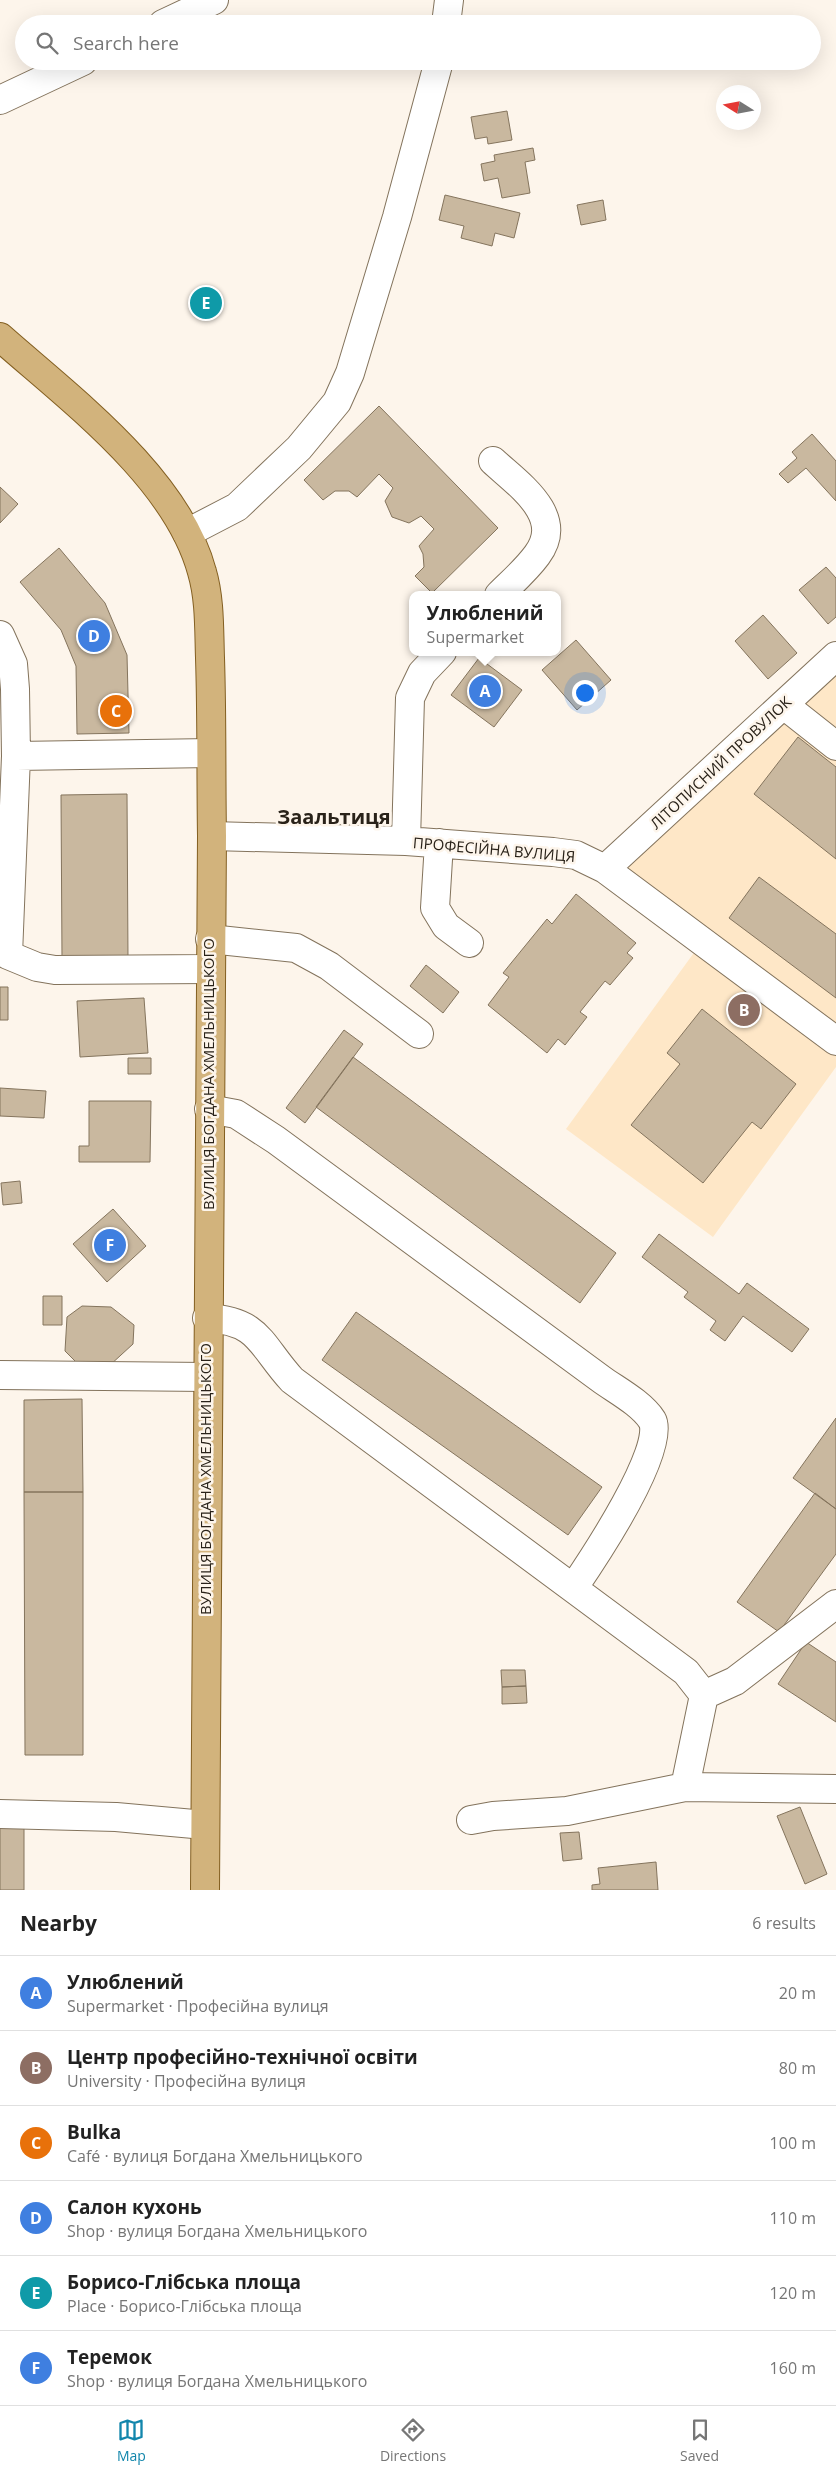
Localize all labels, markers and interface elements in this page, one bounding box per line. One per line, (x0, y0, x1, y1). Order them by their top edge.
search box (15, 15, 821, 70)
icon: search (33, 29, 61, 57)
text: Search here (73, 30, 179, 56)
north arrow (716, 85, 761, 130)
pin: E (190, 284, 222, 322)
popup (409, 591, 561, 656)
text: Улюблений (427, 600, 543, 626)
pin: D (78, 617, 110, 655)
text: Supermarket (427, 626, 524, 648)
pin: A (469, 672, 501, 710)
your location (572, 680, 598, 706)
street label: ЛІТОПИСНИЙ ПРОВУЛОК (645, 691, 796, 833)
pin: C (100, 692, 132, 730)
district label: Заальтиця (277, 803, 391, 830)
street label: ПРОФЕСІЙНА ВУЛИЦЯ (412, 832, 576, 866)
street label: ВУЛИЦЯ БОГДАНА ХМЕЛЬНИЦЬКОГО (198, 938, 218, 1210)
pin: B (728, 991, 760, 1029)
pin: F (94, 1226, 126, 1264)
street label: ВУЛИЦЯ БОГДАНА ХМЕЛЬНИЦЬКОГО (195, 1343, 215, 1615)
text: Nearby (20, 1909, 97, 1937)
text: 6 results (752, 1912, 816, 1934)
text: Улюблений (67, 1969, 184, 1995)
text: A (30, 1982, 42, 2004)
text: 20 m (779, 1982, 816, 2004)
text: Supermarket · Професійна вулиця (67, 1995, 329, 2017)
text: Центр професійно-технічної освіти (67, 2044, 418, 2070)
text: B (31, 2057, 41, 2079)
text: 80 m (779, 2057, 816, 2079)
text: University · Професійна вулиця (67, 2070, 306, 2092)
text: Bulka (67, 2119, 121, 2145)
text: C (31, 2132, 41, 2154)
text: 100 m (770, 2132, 816, 2154)
text: Café · вулиця Богдана Хмельницького (67, 2145, 363, 2167)
text: Салон кухонь (67, 2194, 202, 2220)
text: D (30, 2207, 42, 2229)
text: 110 m (770, 2207, 816, 2229)
text: Shop · вулиця Богдана Хмельницького (67, 2220, 367, 2242)
text: Борисо-Глібська площа (67, 2269, 301, 2295)
text: E (32, 2282, 40, 2304)
text: 120 m (770, 2282, 816, 2304)
text: Place · Борисо-Глібська площа (67, 2295, 302, 2317)
text: Теремок (67, 2344, 152, 2370)
text: F (32, 2357, 40, 2379)
text: 160 m (770, 2357, 816, 2379)
text: Shop · вулиця Богдана Хмельницького (67, 2370, 367, 2392)
tab: Map (117, 2416, 146, 2465)
tab: Directions (380, 2416, 446, 2465)
tab: Saved (680, 2416, 719, 2465)

